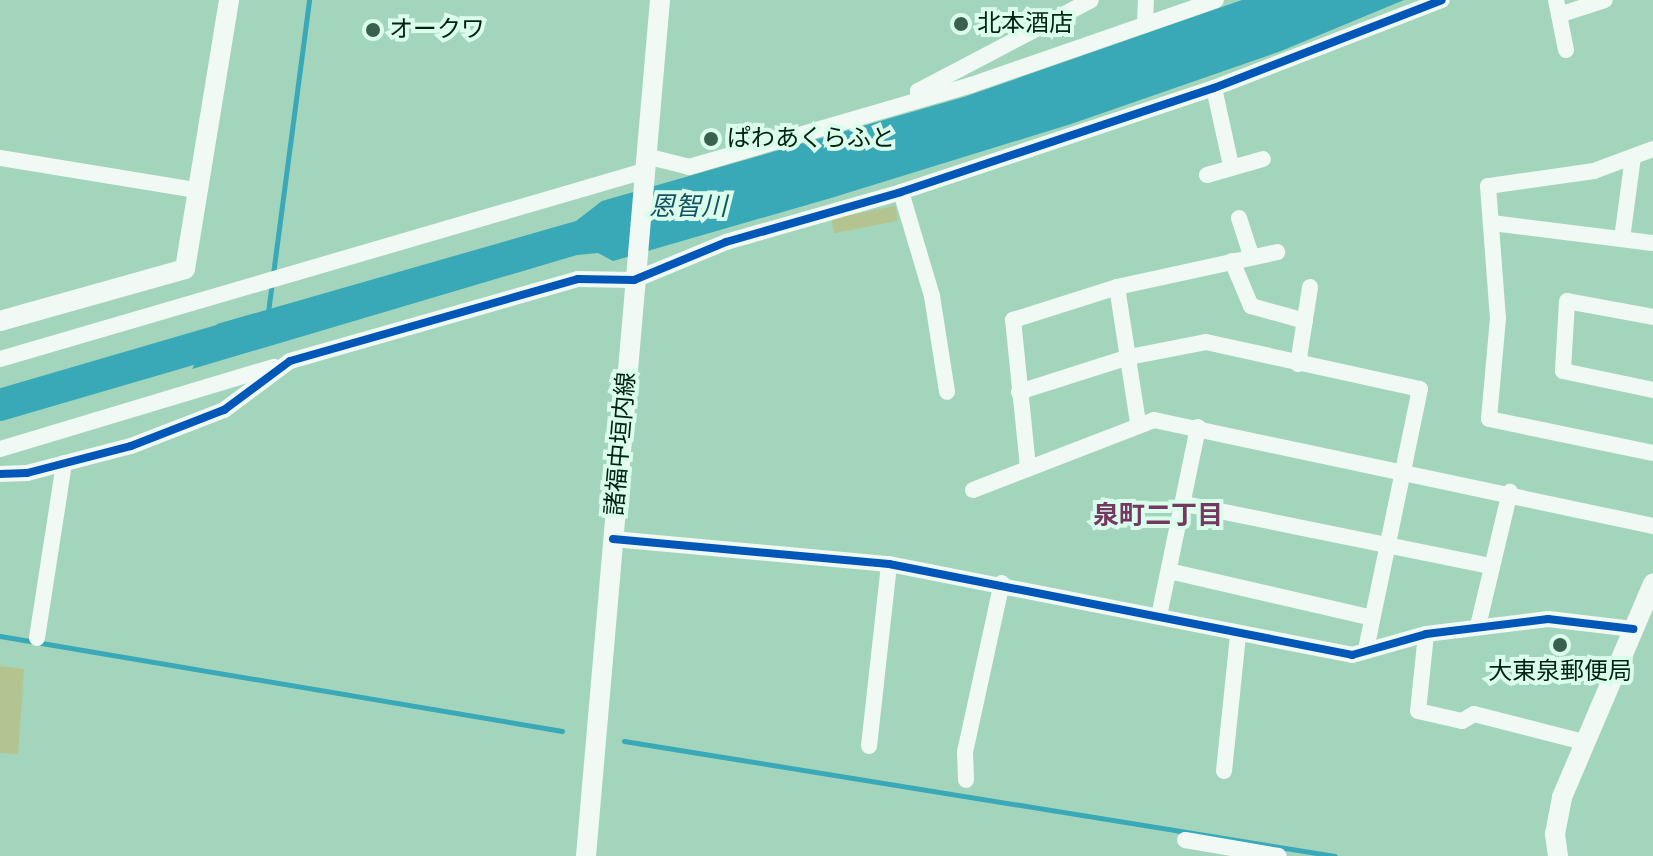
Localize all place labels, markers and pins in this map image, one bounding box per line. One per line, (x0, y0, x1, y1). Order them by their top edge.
place label: 北本酒店 (977, 10, 1073, 38)
marker: 北本酒店 (952, 15, 970, 33)
place label: オークワ (389, 16, 485, 44)
marker: オークワ (364, 21, 382, 39)
place label: ぱわあくらふと (727, 125, 895, 153)
marker: ぱわあくらふと (702, 130, 720, 148)
marker: 大東泉郵便局 (1551, 636, 1569, 654)
place label: 大東泉郵便局 (1488, 658, 1632, 686)

